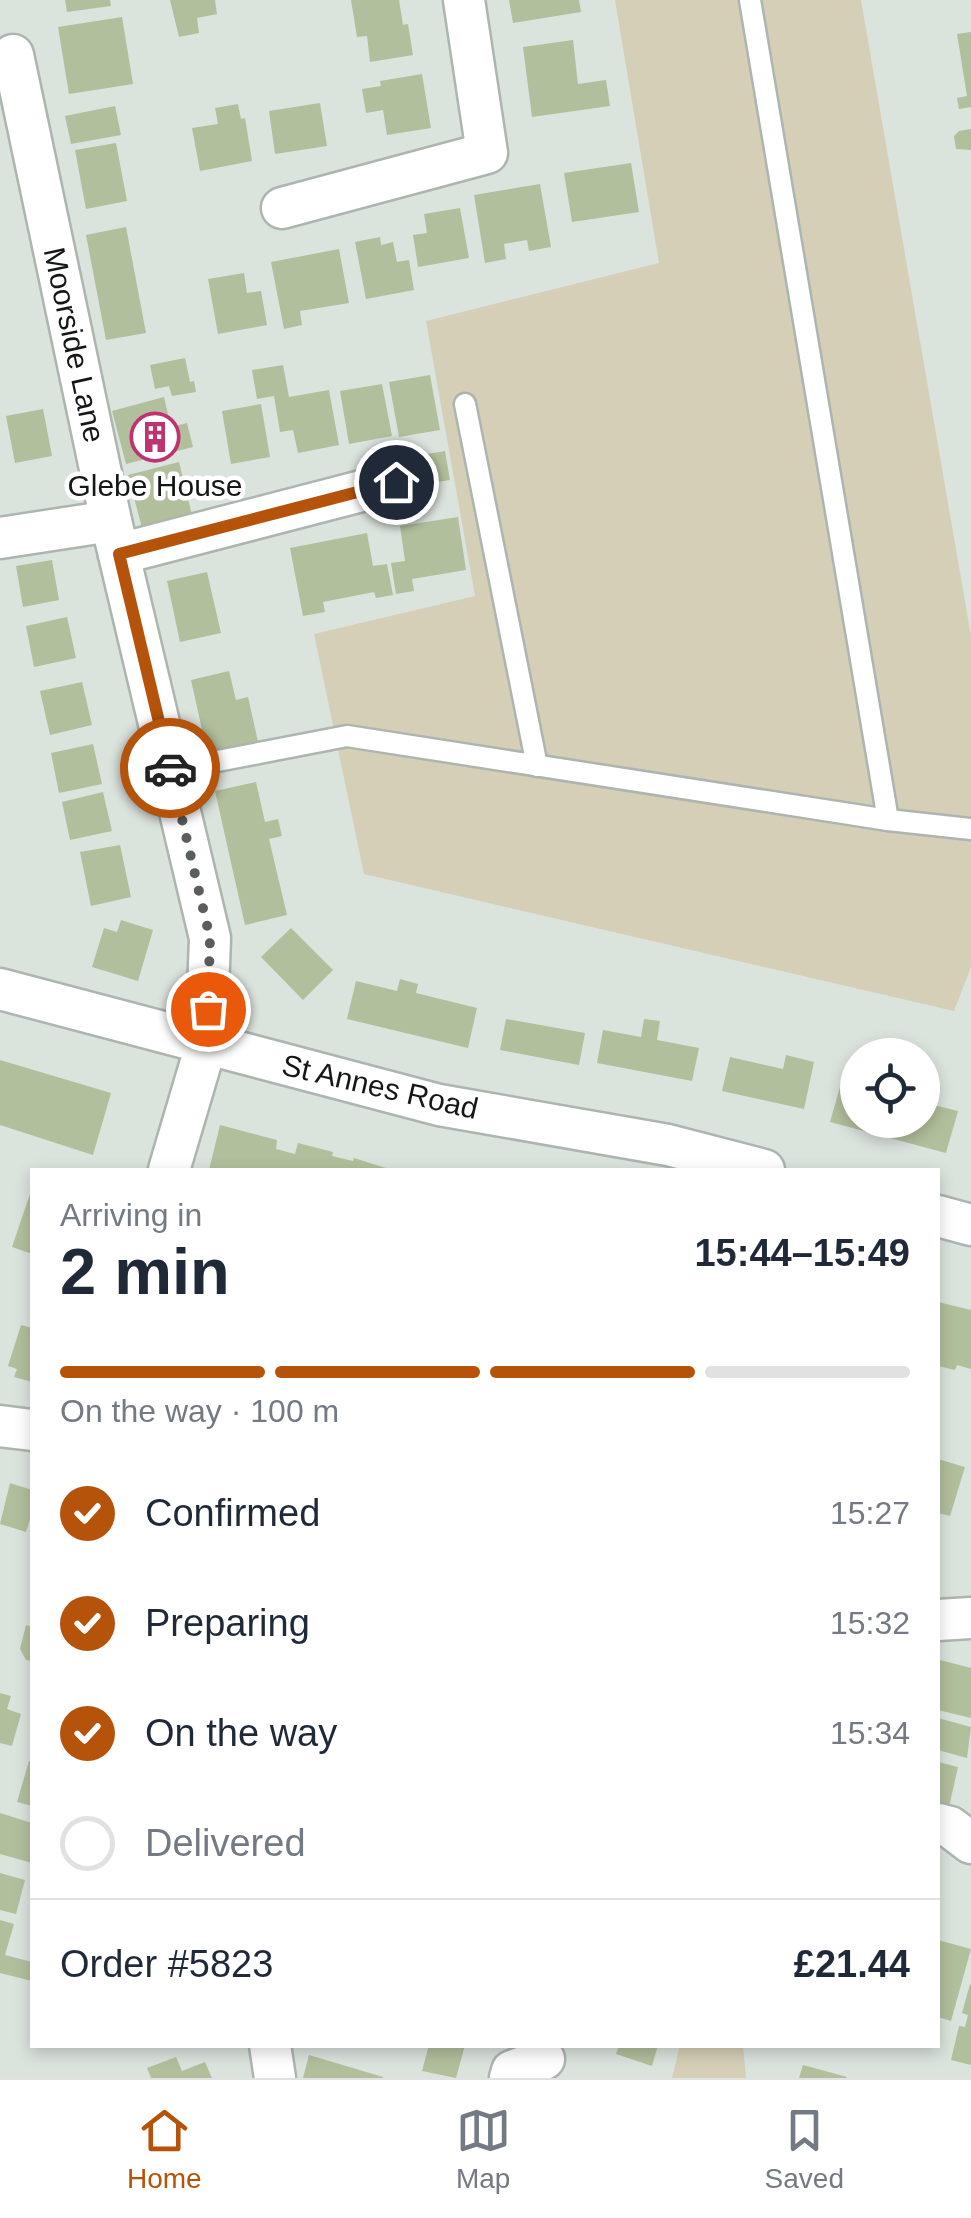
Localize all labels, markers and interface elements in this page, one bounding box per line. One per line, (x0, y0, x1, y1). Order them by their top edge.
street label: Moorside Lane (38, 244, 111, 445)
building icon: Glebe House (129, 411, 181, 463)
pin (354, 440, 439, 525)
icon: home (369, 455, 424, 510)
place label: Glebe House (67, 469, 243, 502)
courier (120, 718, 220, 818)
icon: car (143, 741, 198, 796)
pin (166, 967, 251, 1052)
icon: bag (181, 982, 236, 1037)
map controls (840, 1038, 940, 1138)
button: locate (840, 1038, 940, 1138)
street label: St Annes Road (279, 1048, 481, 1125)
text: Arriving in (60, 1197, 202, 1233)
text: 15:44–15:49 (694, 1232, 910, 1274)
text: 2 min (60, 1235, 230, 1308)
text: On the way · 100 m (60, 1393, 339, 1429)
icon: check (60, 1486, 115, 1541)
text: Confirmed (145, 1492, 320, 1534)
text: 15:27 (830, 1495, 910, 1531)
icon: check (60, 1596, 115, 1651)
text: Preparing (145, 1602, 310, 1644)
text: 15:32 (830, 1605, 910, 1641)
icon: check (60, 1706, 115, 1761)
text: On the way (145, 1712, 337, 1754)
text: 15:34 (830, 1715, 910, 1751)
text: Delivered (145, 1822, 306, 1864)
text: Order #5823 (60, 1943, 273, 1985)
text: £21.44 (794, 1943, 910, 1985)
tab: Home (127, 2103, 202, 2195)
tab: Map (456, 2103, 511, 2195)
tab: Saved (765, 2103, 844, 2195)

